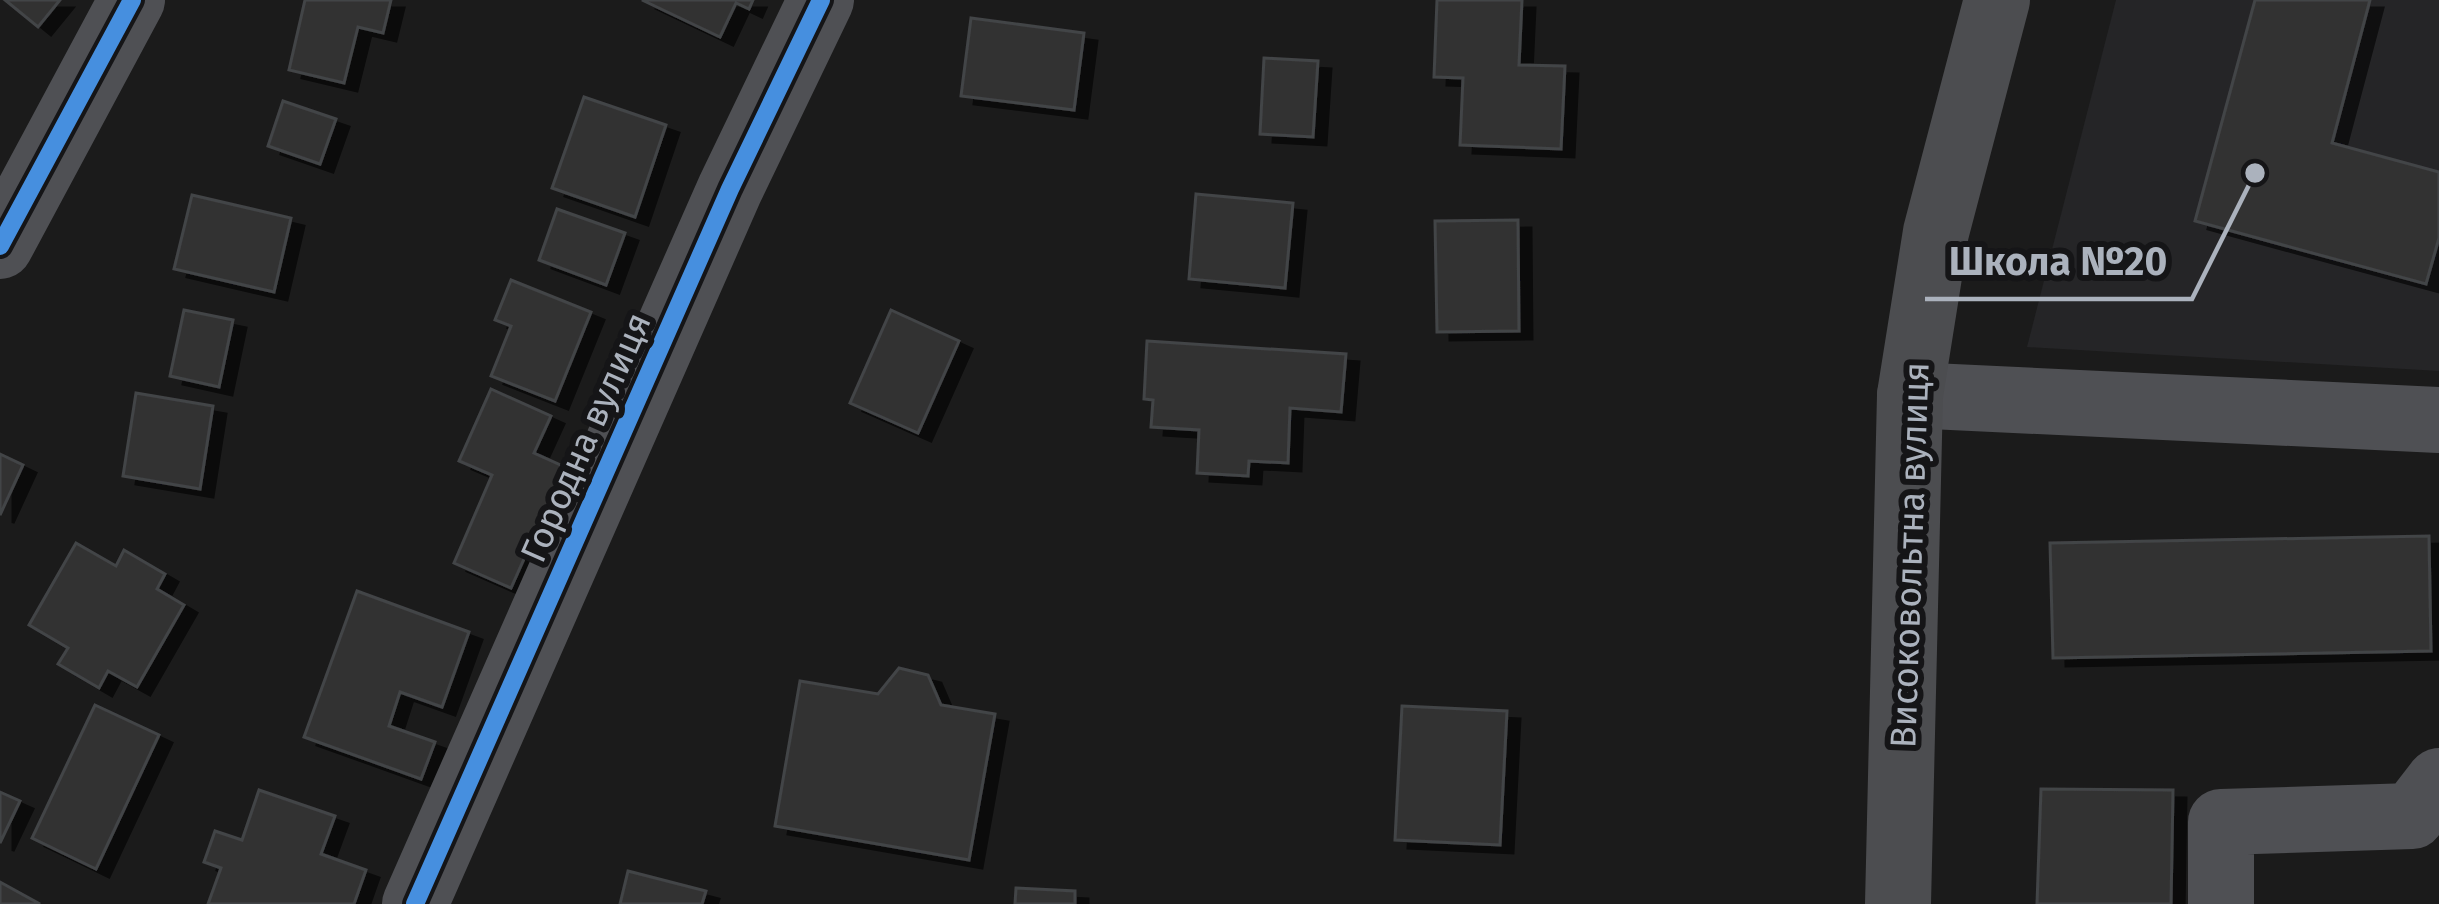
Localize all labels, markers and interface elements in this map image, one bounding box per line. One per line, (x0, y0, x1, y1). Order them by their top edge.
callout: Школа №20 (1925, 224, 2192, 299)
text: Школа №20 (1949, 239, 2167, 285)
street label: Городна вулиця (511, 306, 661, 569)
street label: Високовольтна вулиця (1881, 361, 1939, 749)

